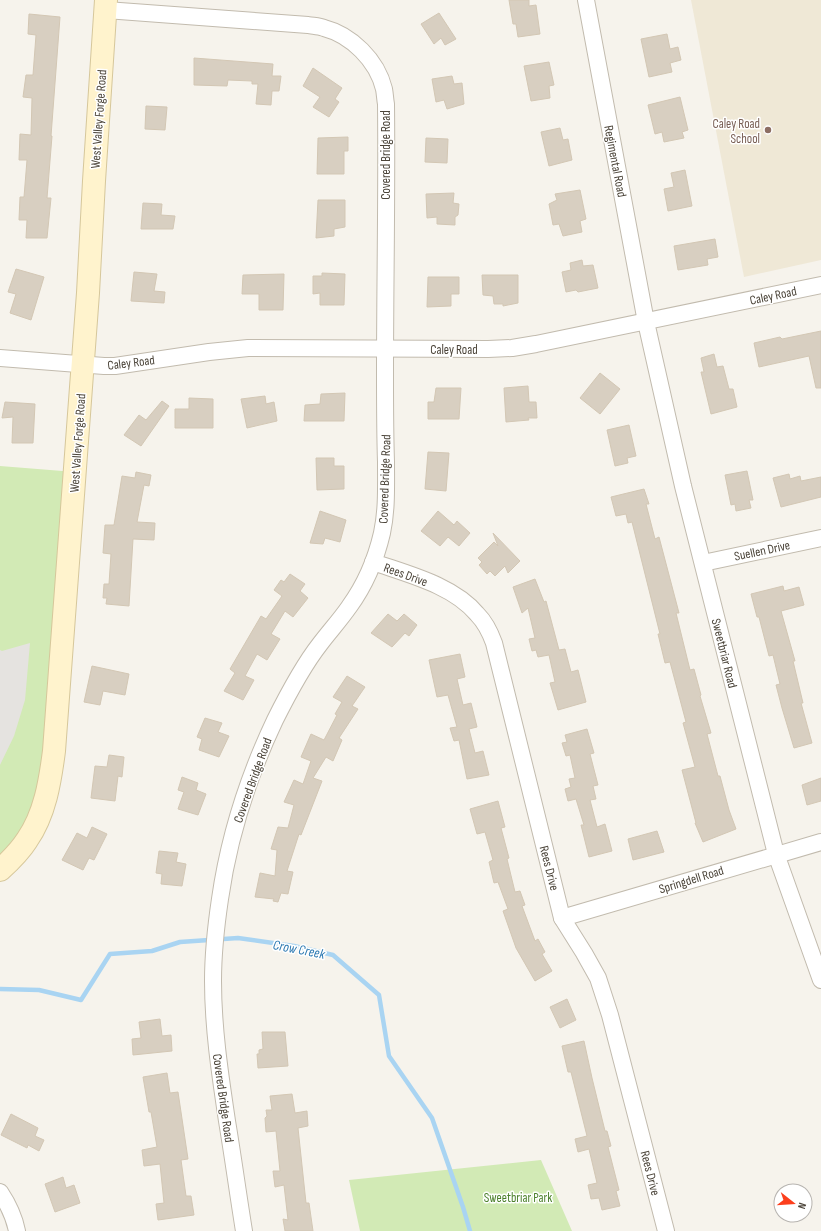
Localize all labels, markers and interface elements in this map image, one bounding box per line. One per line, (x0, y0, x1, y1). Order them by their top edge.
street label: West Valley Forge Road (88, 69, 110, 169)
street label: Covered Bridge Road (378, 110, 394, 200)
place label: Caley Road School (713, 116, 760, 147)
street label: Regimental Road (600, 124, 630, 199)
marker: Caley Road School (763, 125, 773, 135)
street label: Caley Road (748, 283, 798, 309)
street label: Caley Road (430, 342, 478, 358)
street label: Caley Road (107, 352, 156, 374)
street label: West Valley Forge Road (67, 393, 89, 493)
street label: Covered Bridge Road (375, 434, 395, 524)
street label: Suellen Drive (733, 537, 792, 565)
street label: Rees Drive (381, 560, 430, 590)
street label: Sweetbriar Road (708, 617, 740, 690)
street label: Covered Bridge Road (230, 736, 276, 825)
street label: Rees Drive (536, 844, 562, 892)
street label: Springdell Road (657, 863, 726, 897)
water label: Crow Creek (272, 936, 327, 963)
street label: Covered Bridge Road (209, 1053, 237, 1143)
street label: Rees Drive (637, 1149, 663, 1197)
north arrow (773, 1183, 813, 1223)
park label: Sweetbriar Park (484, 1190, 552, 1206)
text: N (795, 1201, 809, 1211)

